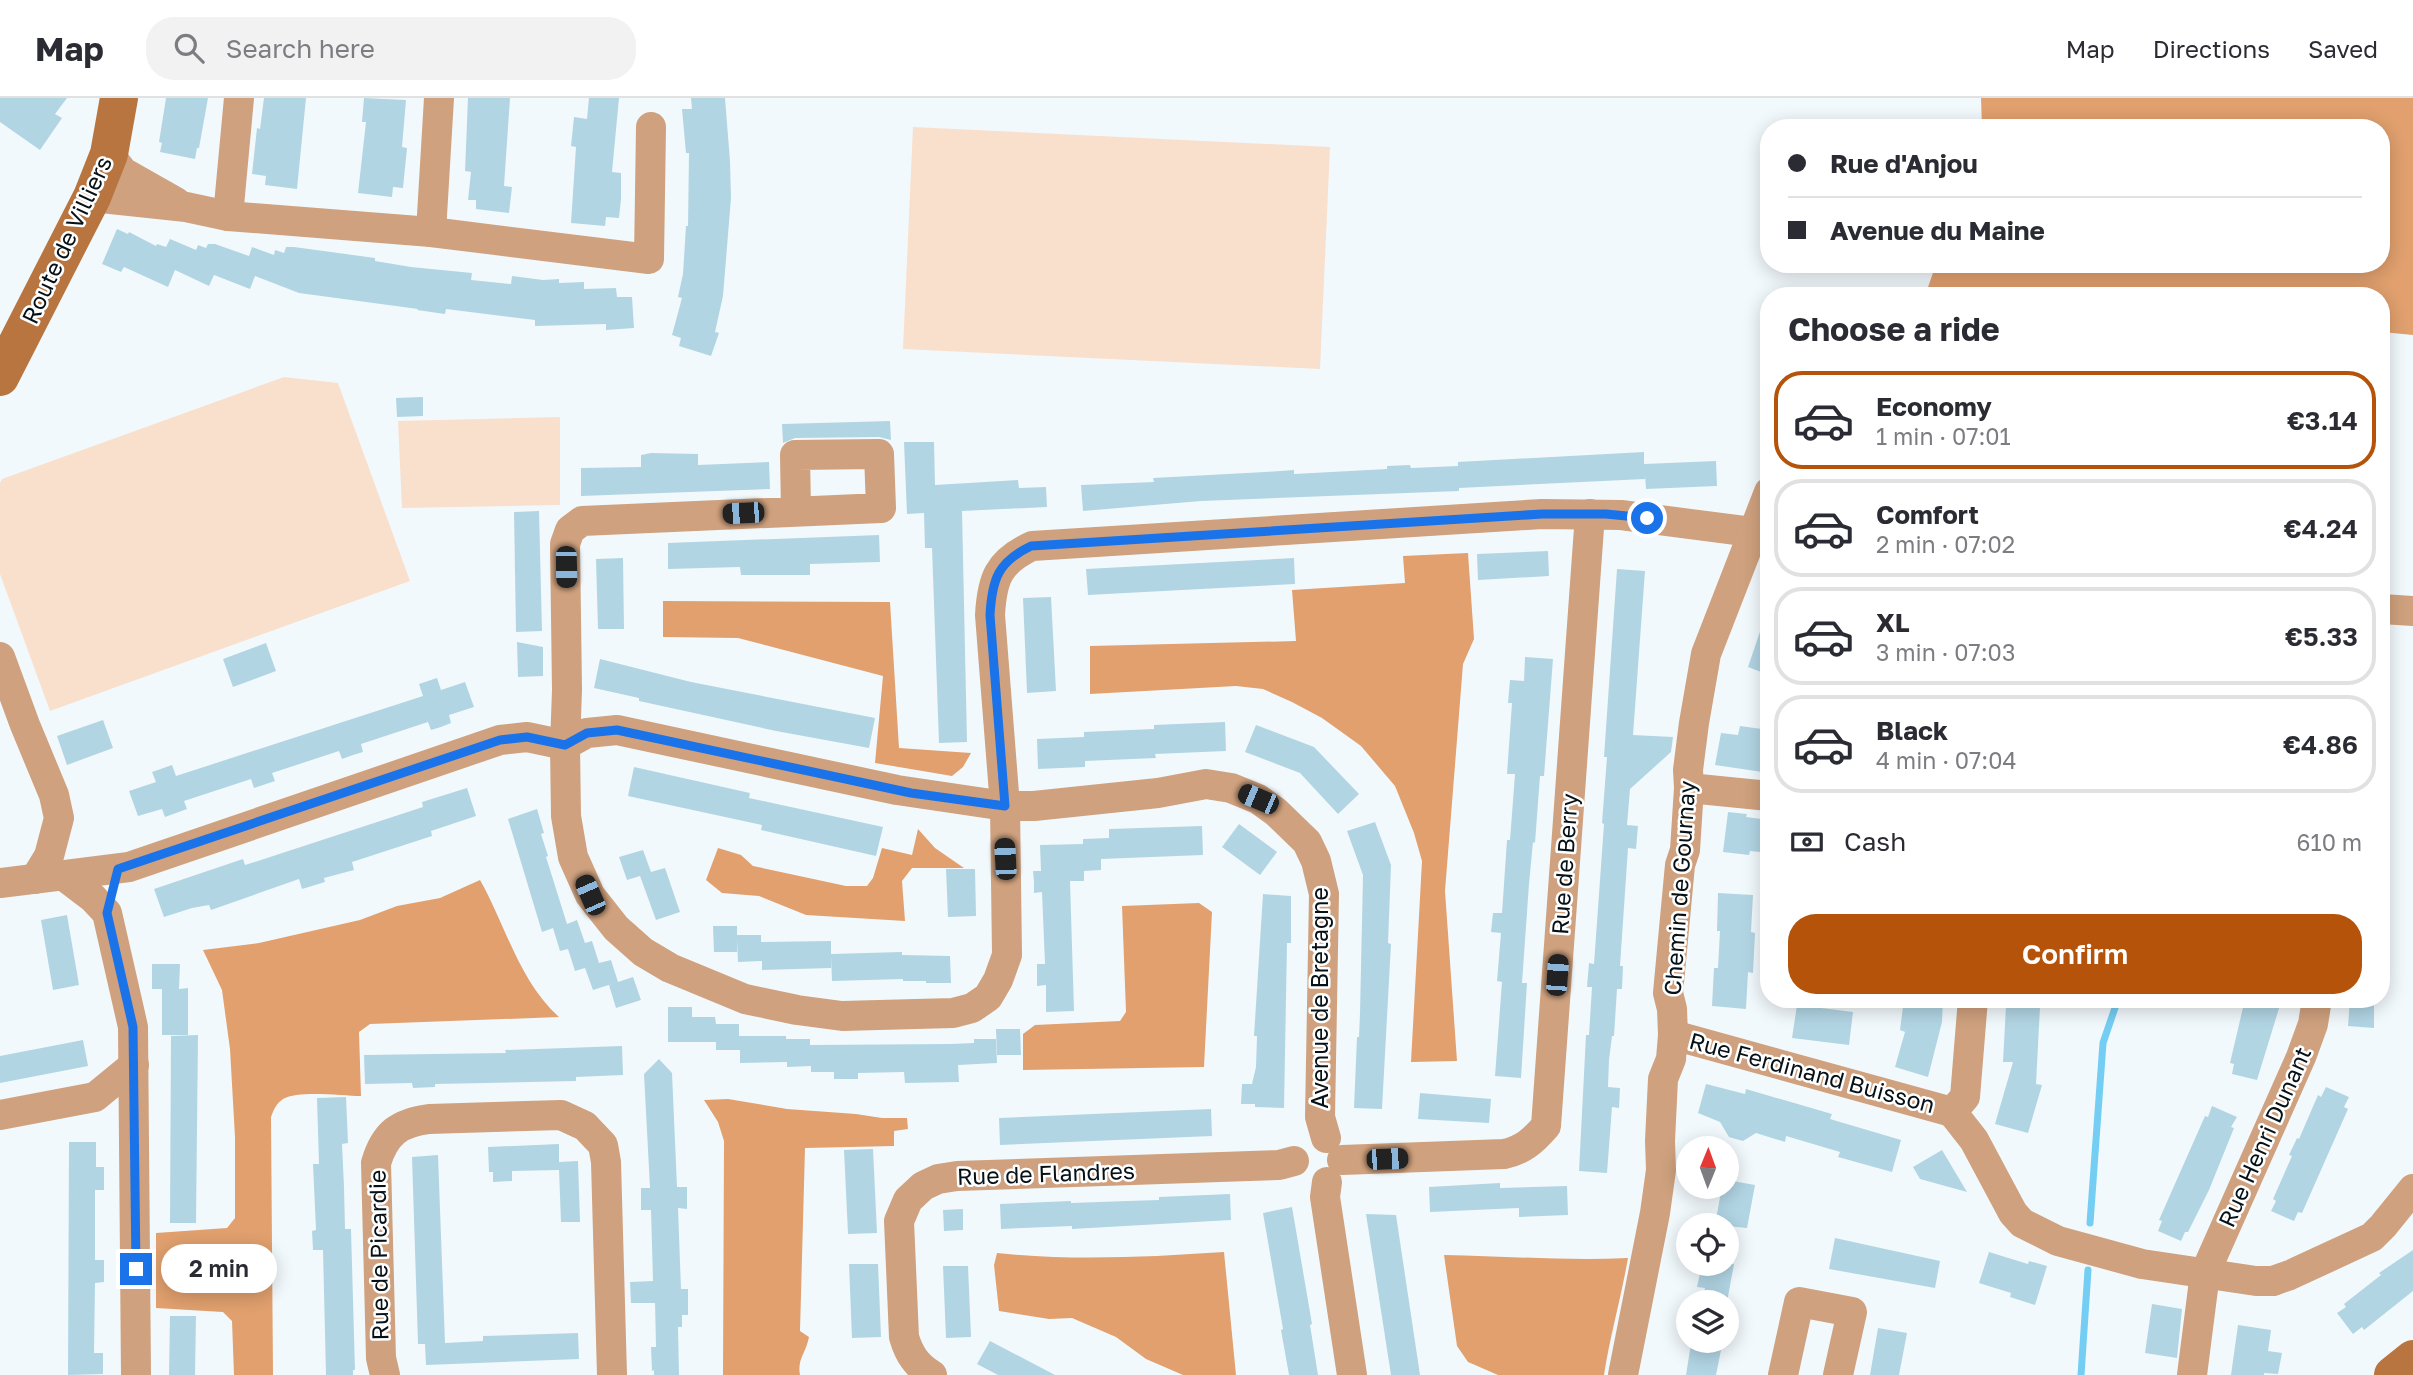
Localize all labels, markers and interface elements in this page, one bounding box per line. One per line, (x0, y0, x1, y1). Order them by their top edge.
search box (146, 17, 636, 80)
text: Map (35, 29, 104, 68)
icon: search (170, 29, 208, 67)
text: Search here (226, 33, 375, 64)
text: Map (2066, 34, 2115, 63)
text: Directions (2153, 34, 2270, 63)
text: Saved (2308, 34, 2378, 63)
text: Rue d'Anjou (1830, 148, 1978, 179)
street label: Route de Villiers (15, 151, 117, 328)
text: Avenue du Maine (1830, 215, 2045, 246)
text: Choose a ride (1788, 310, 2000, 348)
icon: car (1792, 389, 1855, 452)
text: Economy (1876, 391, 1992, 422)
text: €3.14 (2287, 405, 2358, 436)
text: 1 min · 07:01 (1876, 422, 2011, 450)
icon: car (1792, 497, 1855, 560)
text: Comfort (1876, 499, 1979, 530)
car (722, 501, 765, 525)
route start (1631, 502, 1663, 534)
text: €4.24 (2284, 513, 2358, 544)
text: 2 min · 07:02 (1876, 530, 2015, 558)
car (556, 546, 577, 588)
icon: car (1792, 605, 1855, 668)
text: XL (1876, 607, 1910, 638)
text: €5.33 (2285, 621, 2358, 652)
text: 3 min · 07:03 (1876, 638, 2015, 666)
icon: car (1792, 713, 1855, 776)
text: Black (1876, 715, 1948, 746)
text: €4.86 (2283, 729, 2358, 760)
text: 4 min · 07:04 (1876, 746, 2016, 774)
street label: Chemin de Gournay (1658, 779, 1700, 996)
car (1235, 781, 1282, 817)
street label: Rue de Berry (1545, 792, 1583, 936)
icon: cash (1788, 823, 1826, 861)
text: Cash (1844, 826, 1906, 857)
text: 610 m (2297, 828, 2362, 856)
car (994, 837, 1017, 881)
car (572, 872, 609, 918)
street label: Avenue de Bretagne (1305, 887, 1333, 1109)
button: Confirm (1788, 914, 2362, 994)
car (1546, 953, 1569, 997)
street label: Rue Ferdinand Buisson (1686, 1026, 1938, 1118)
street label: Rue Henri Dunant (2212, 1042, 2316, 1231)
north arrow (1676, 1136, 1740, 1199)
map controls (1676, 1136, 1739, 1353)
car (1366, 1148, 1409, 1170)
street label: Rue de Flandres (957, 1156, 1135, 1190)
street label: Rue de Picardie (363, 1169, 393, 1341)
button: locate (1676, 1213, 1739, 1276)
callout: 2 min (160, 1244, 276, 1294)
route end (120, 1253, 152, 1285)
text: 2 min (189, 1254, 249, 1282)
button: layers (1676, 1290, 1739, 1353)

